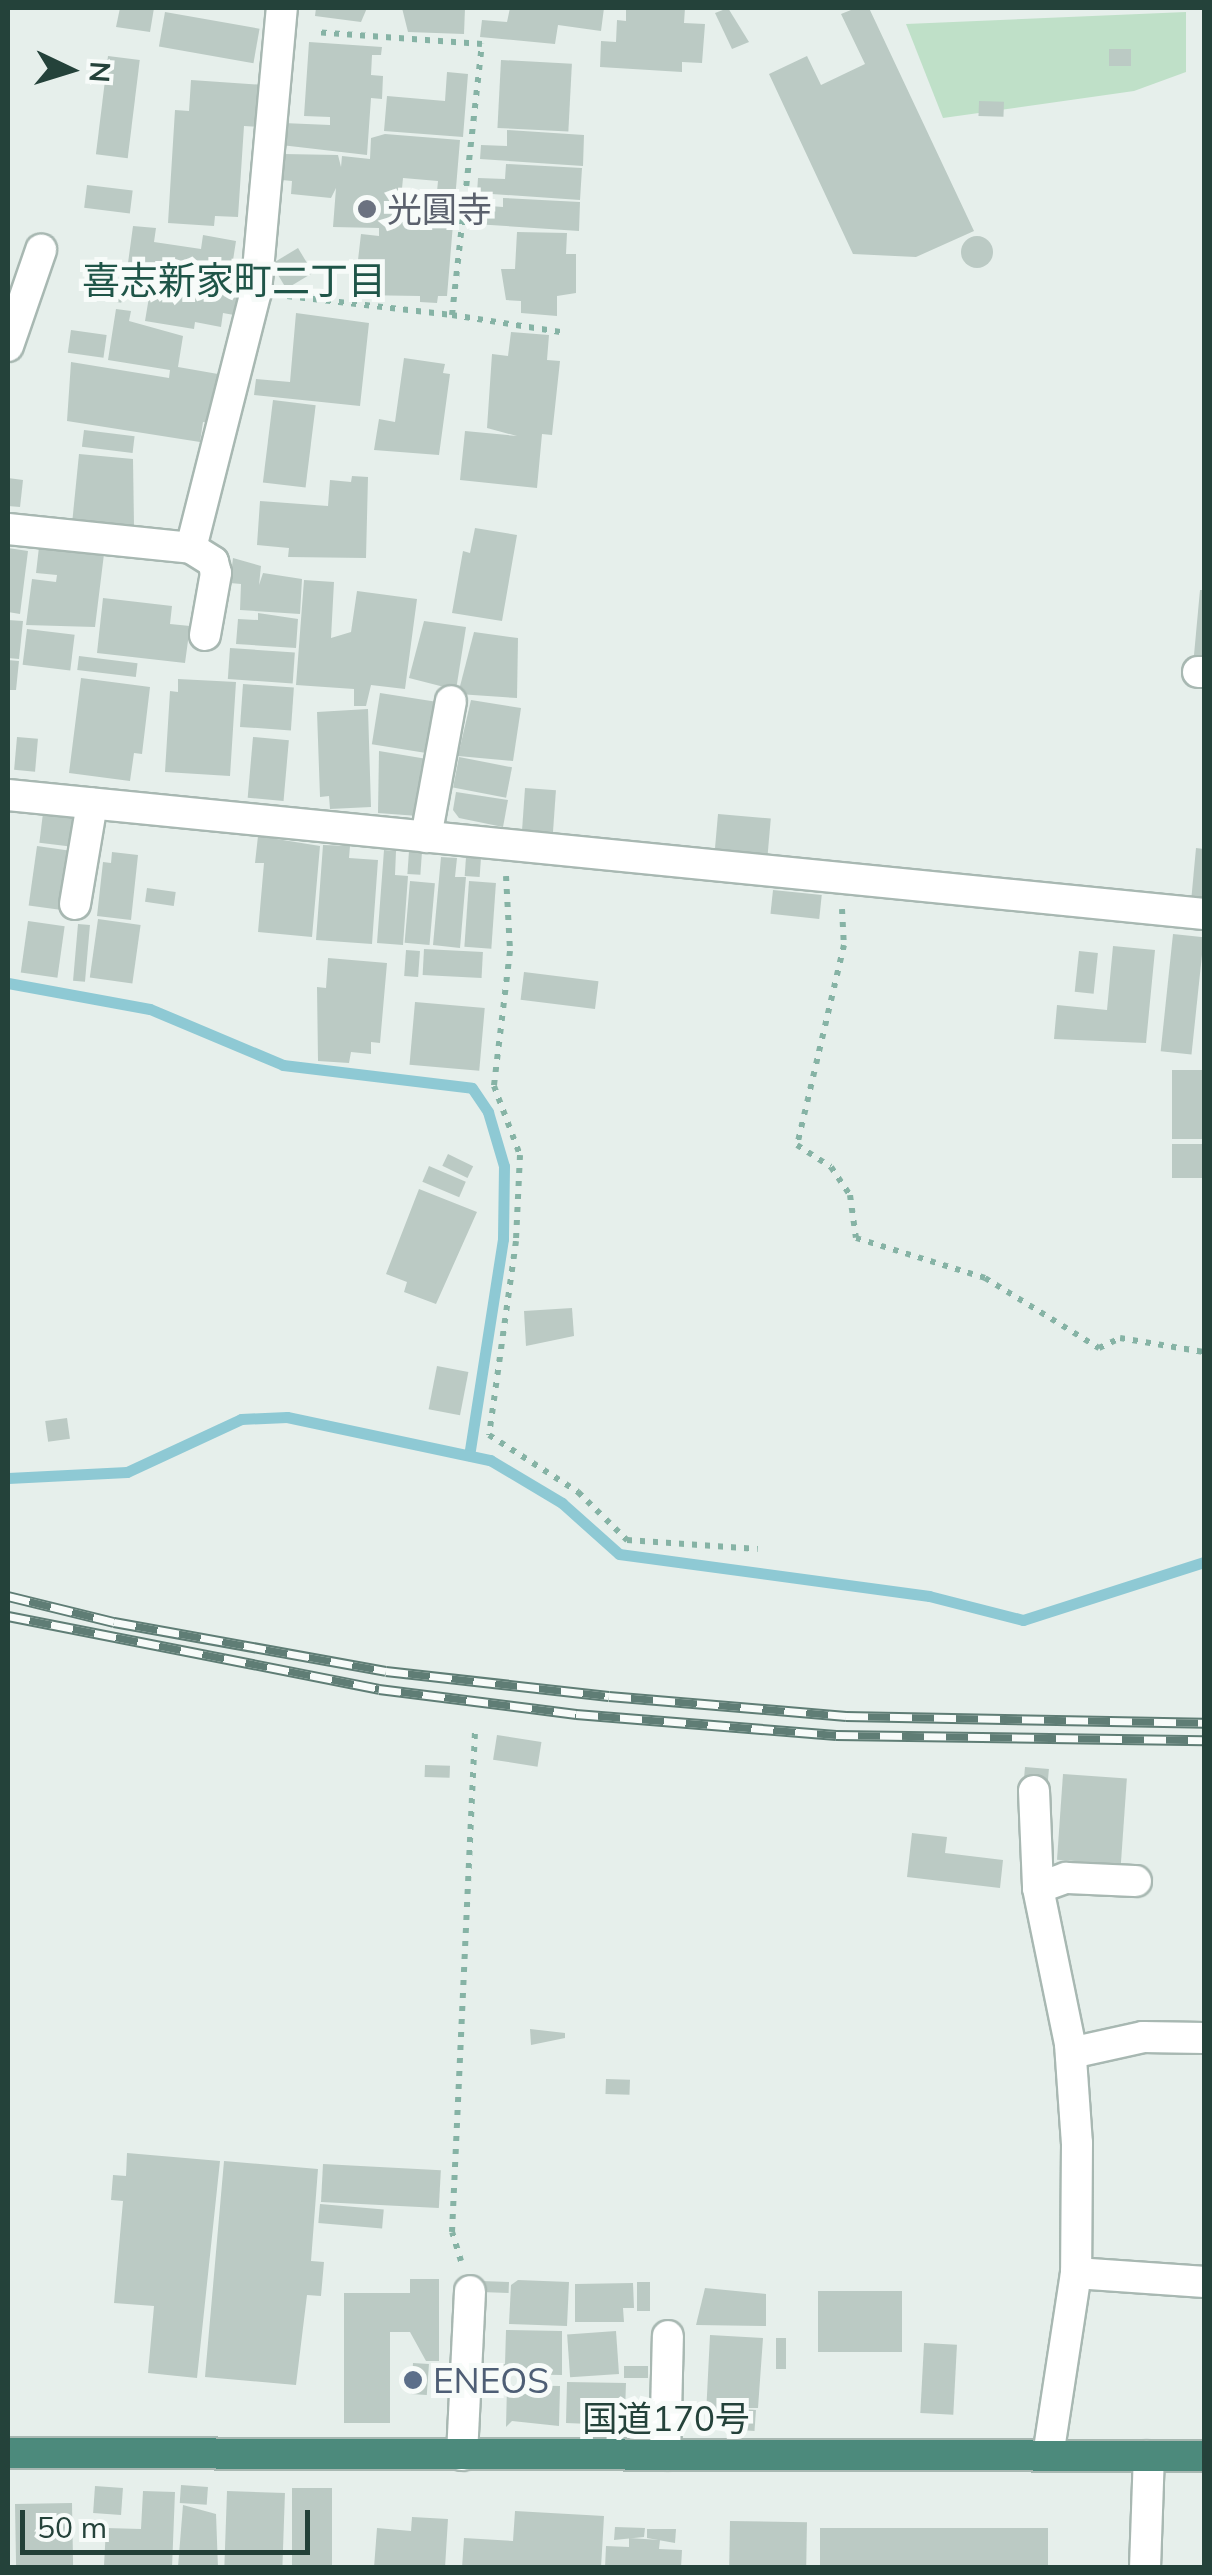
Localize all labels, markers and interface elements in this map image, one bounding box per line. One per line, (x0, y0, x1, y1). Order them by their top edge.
north arrow (20, 20, 120, 120)
text: N (82, 60, 119, 84)
place label: 光圓寺 (387, 188, 492, 230)
marker: 光圓寺 (356, 198, 378, 220)
district label: 喜志新家町二丁目 (82, 258, 386, 304)
place label: ENEOS (433, 2359, 549, 2401)
marker: ENEOS (402, 2369, 424, 2391)
street label: 国道170号 (582, 2397, 750, 2439)
scale bar (25, 2490, 315, 2552)
text: 50 m (37, 2508, 107, 2546)

